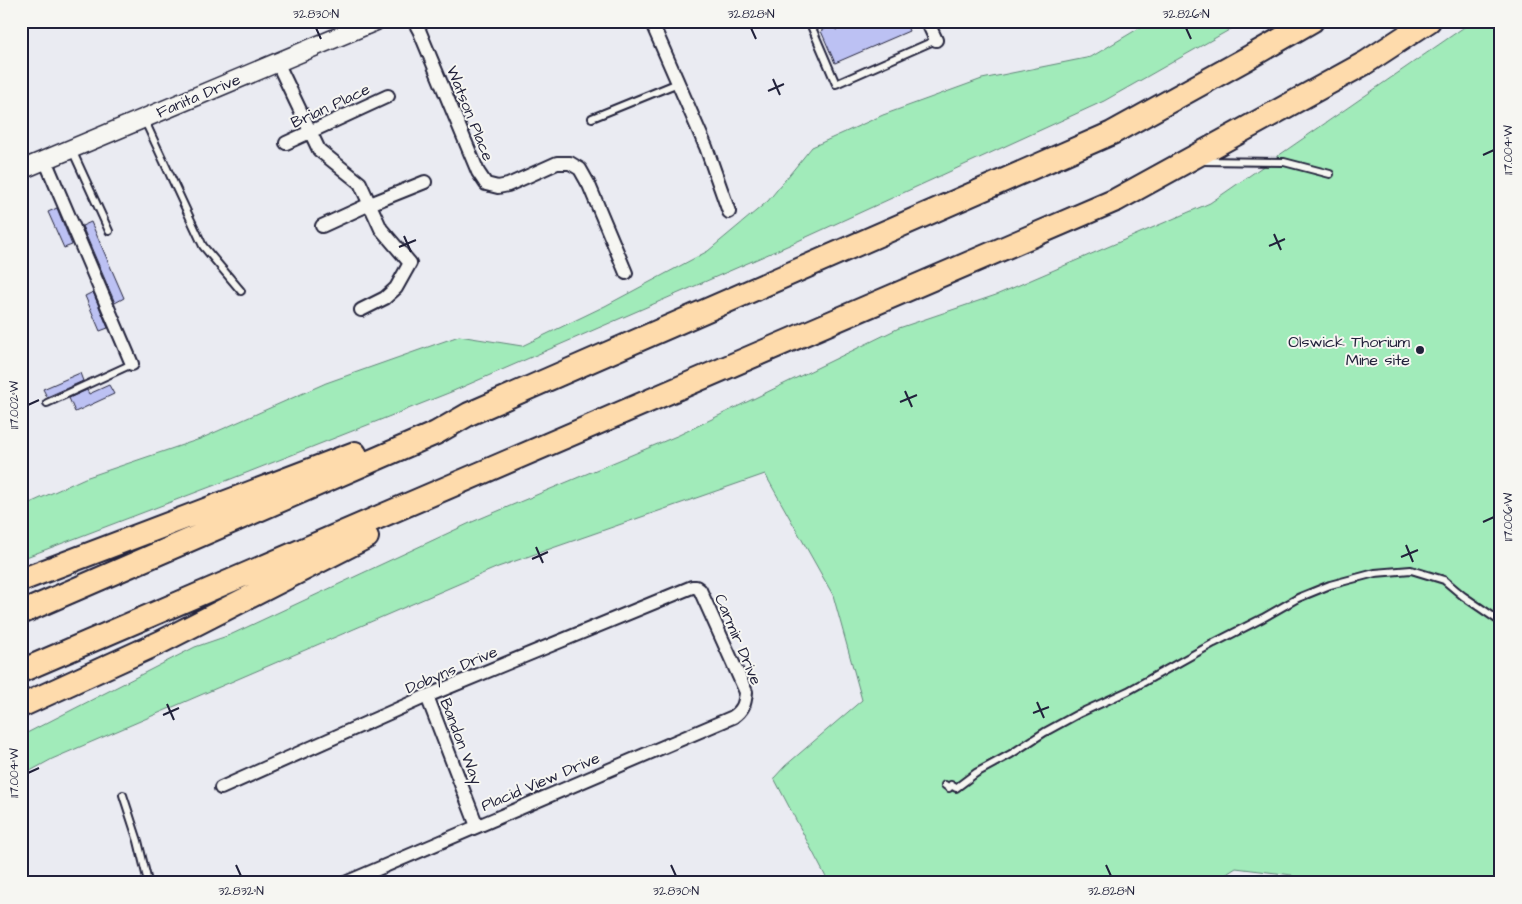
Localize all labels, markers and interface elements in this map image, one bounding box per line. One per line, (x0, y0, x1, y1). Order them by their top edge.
text: 32.830°N (293, 6, 340, 23)
text: 32.828°N (727, 6, 775, 23)
text: 32.826°N (1163, 6, 1210, 23)
street label: Watson Place (441, 63, 499, 165)
street label: Fanita Drive (153, 68, 244, 123)
street label: Brian Place (287, 78, 374, 134)
text: 117.004°W (1500, 125, 1517, 175)
place label: Olswick Thorium Mine site (1288, 331, 1411, 371)
marker: Olswick Thorium Mine site (1414, 344, 1426, 356)
text: 117.002°W (6, 380, 23, 429)
text: 117.006°W (1500, 492, 1517, 541)
street label: Carmir Drive (709, 590, 767, 689)
street label: Dobyns Drive (402, 640, 502, 700)
street label: Bandon Way (434, 695, 488, 788)
street label: Placid View Drive (478, 747, 603, 817)
text: 117.004°W (6, 748, 23, 798)
text: 32.832°N (218, 883, 264, 900)
text: 32.830°N (653, 883, 700, 900)
text: 32.828°N (1087, 883, 1135, 900)

